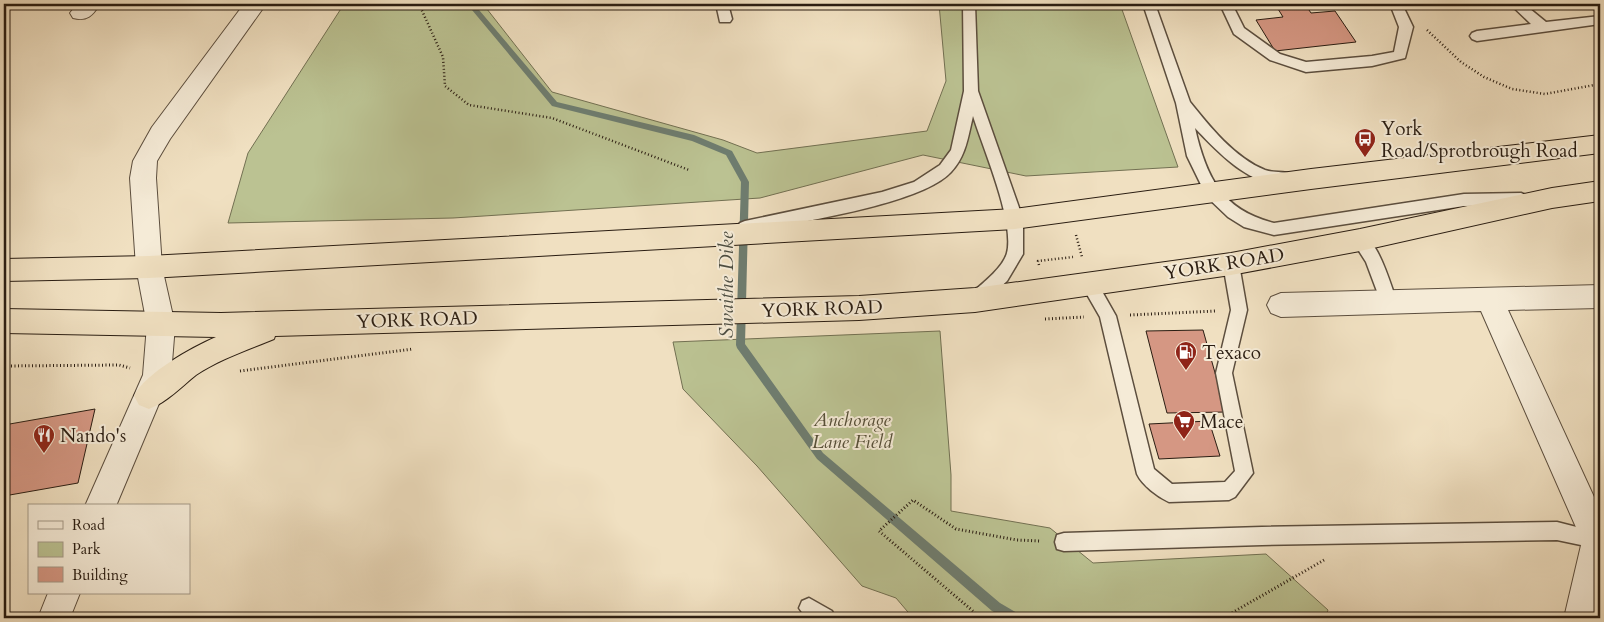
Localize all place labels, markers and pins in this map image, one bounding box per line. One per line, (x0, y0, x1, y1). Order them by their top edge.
place label: York Road/Sprotbrough Road (1381, 116, 1578, 164)
bus stop icon: York Road/Sprotbrough Road (1353, 127, 1377, 158)
fuel station icon: Texaco (1174, 340, 1198, 371)
place label: Texaco (1202, 340, 1261, 366)
supermarket icon: Mace (1172, 409, 1196, 440)
place label: Mace (1200, 409, 1243, 435)
restaurant icon: Nando's (32, 423, 56, 454)
place label: Nando's (60, 423, 126, 449)

